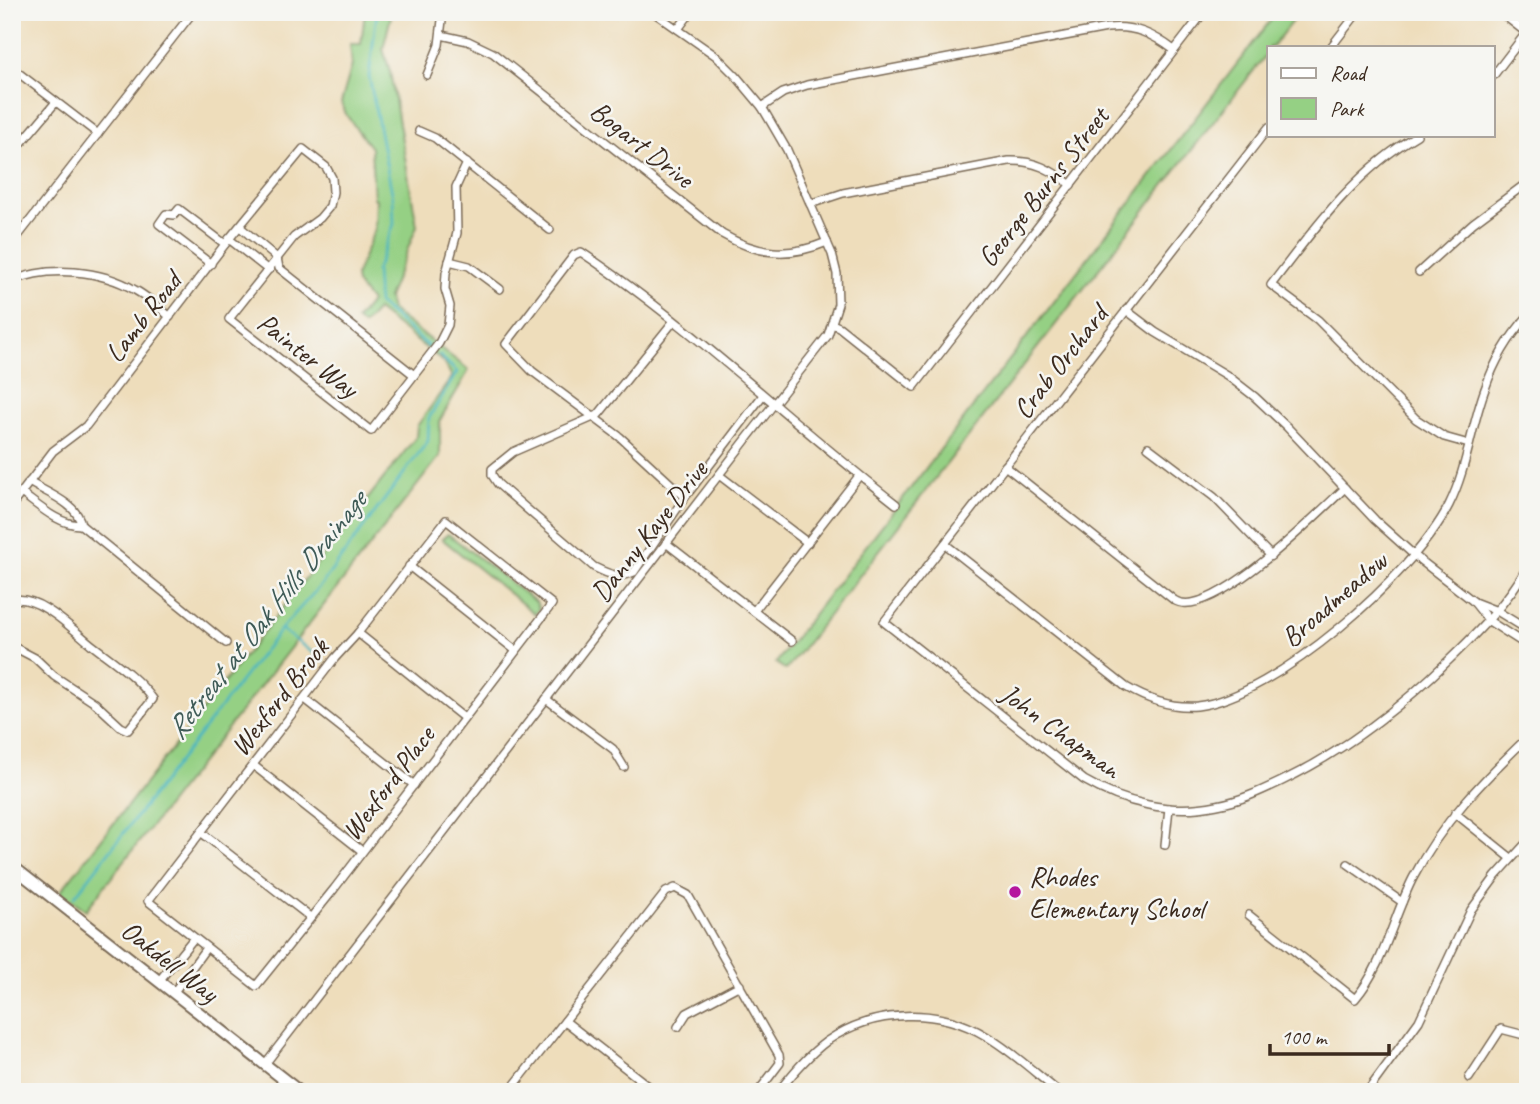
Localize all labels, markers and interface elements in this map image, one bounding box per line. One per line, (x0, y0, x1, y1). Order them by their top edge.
legend (1267, 46, 1494, 136)
text: Road (1330, 60, 1369, 86)
street label: Bogart Drive (583, 93, 702, 196)
text: Park (1330, 96, 1365, 122)
street label: George Burns Street (970, 98, 1118, 274)
street label: Lamb Road (97, 262, 192, 369)
street label: Crab Orchard (1005, 295, 1118, 426)
street label: Painter Way (251, 305, 367, 407)
street label: Danny Kaye Drive (583, 452, 716, 609)
water label: Retreat at Oak Hills Drainage (157, 480, 377, 747)
street label: Broadmeadow (1274, 542, 1396, 655)
street label: Wexford Brook (222, 630, 337, 763)
street label: John Chapman (993, 675, 1129, 787)
street label: Wexford Place (334, 718, 443, 847)
place label: Rhodes Elementary School (1029, 859, 1209, 926)
marker: Rhodes Elementary School (1007, 884, 1023, 900)
street label: Oakdell Way (114, 912, 228, 1011)
scale bar (1270, 1013, 1390, 1057)
text: 100 m (1281, 1024, 1328, 1050)

